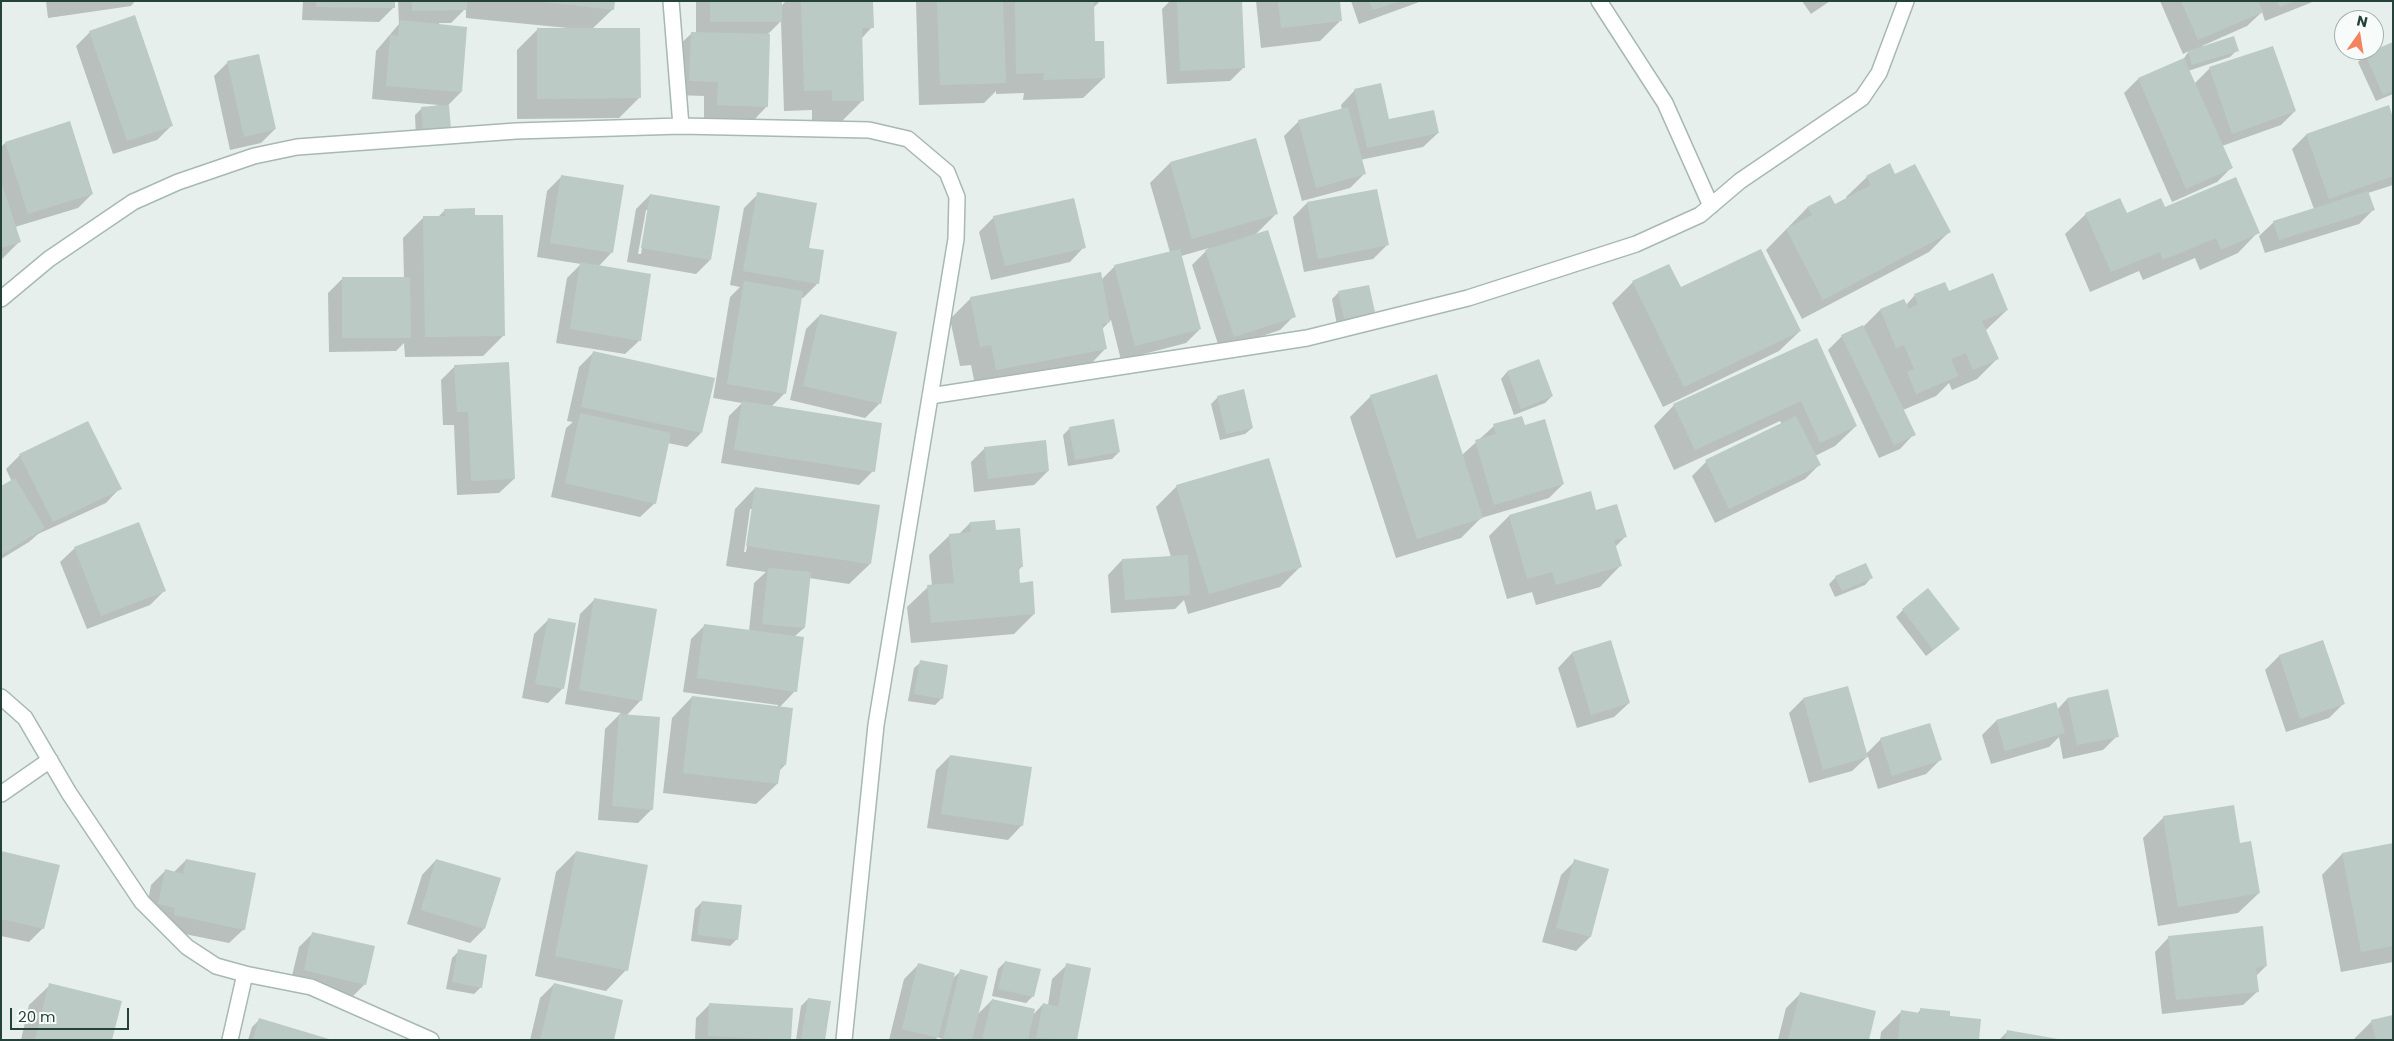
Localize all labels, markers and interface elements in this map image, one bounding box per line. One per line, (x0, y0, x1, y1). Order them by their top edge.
north arrow (2334, 10, 2384, 60)
text: N (2355, 10, 2370, 32)
scale bar (12, 998, 131, 1030)
text: 20 m (18, 1006, 56, 1027)

